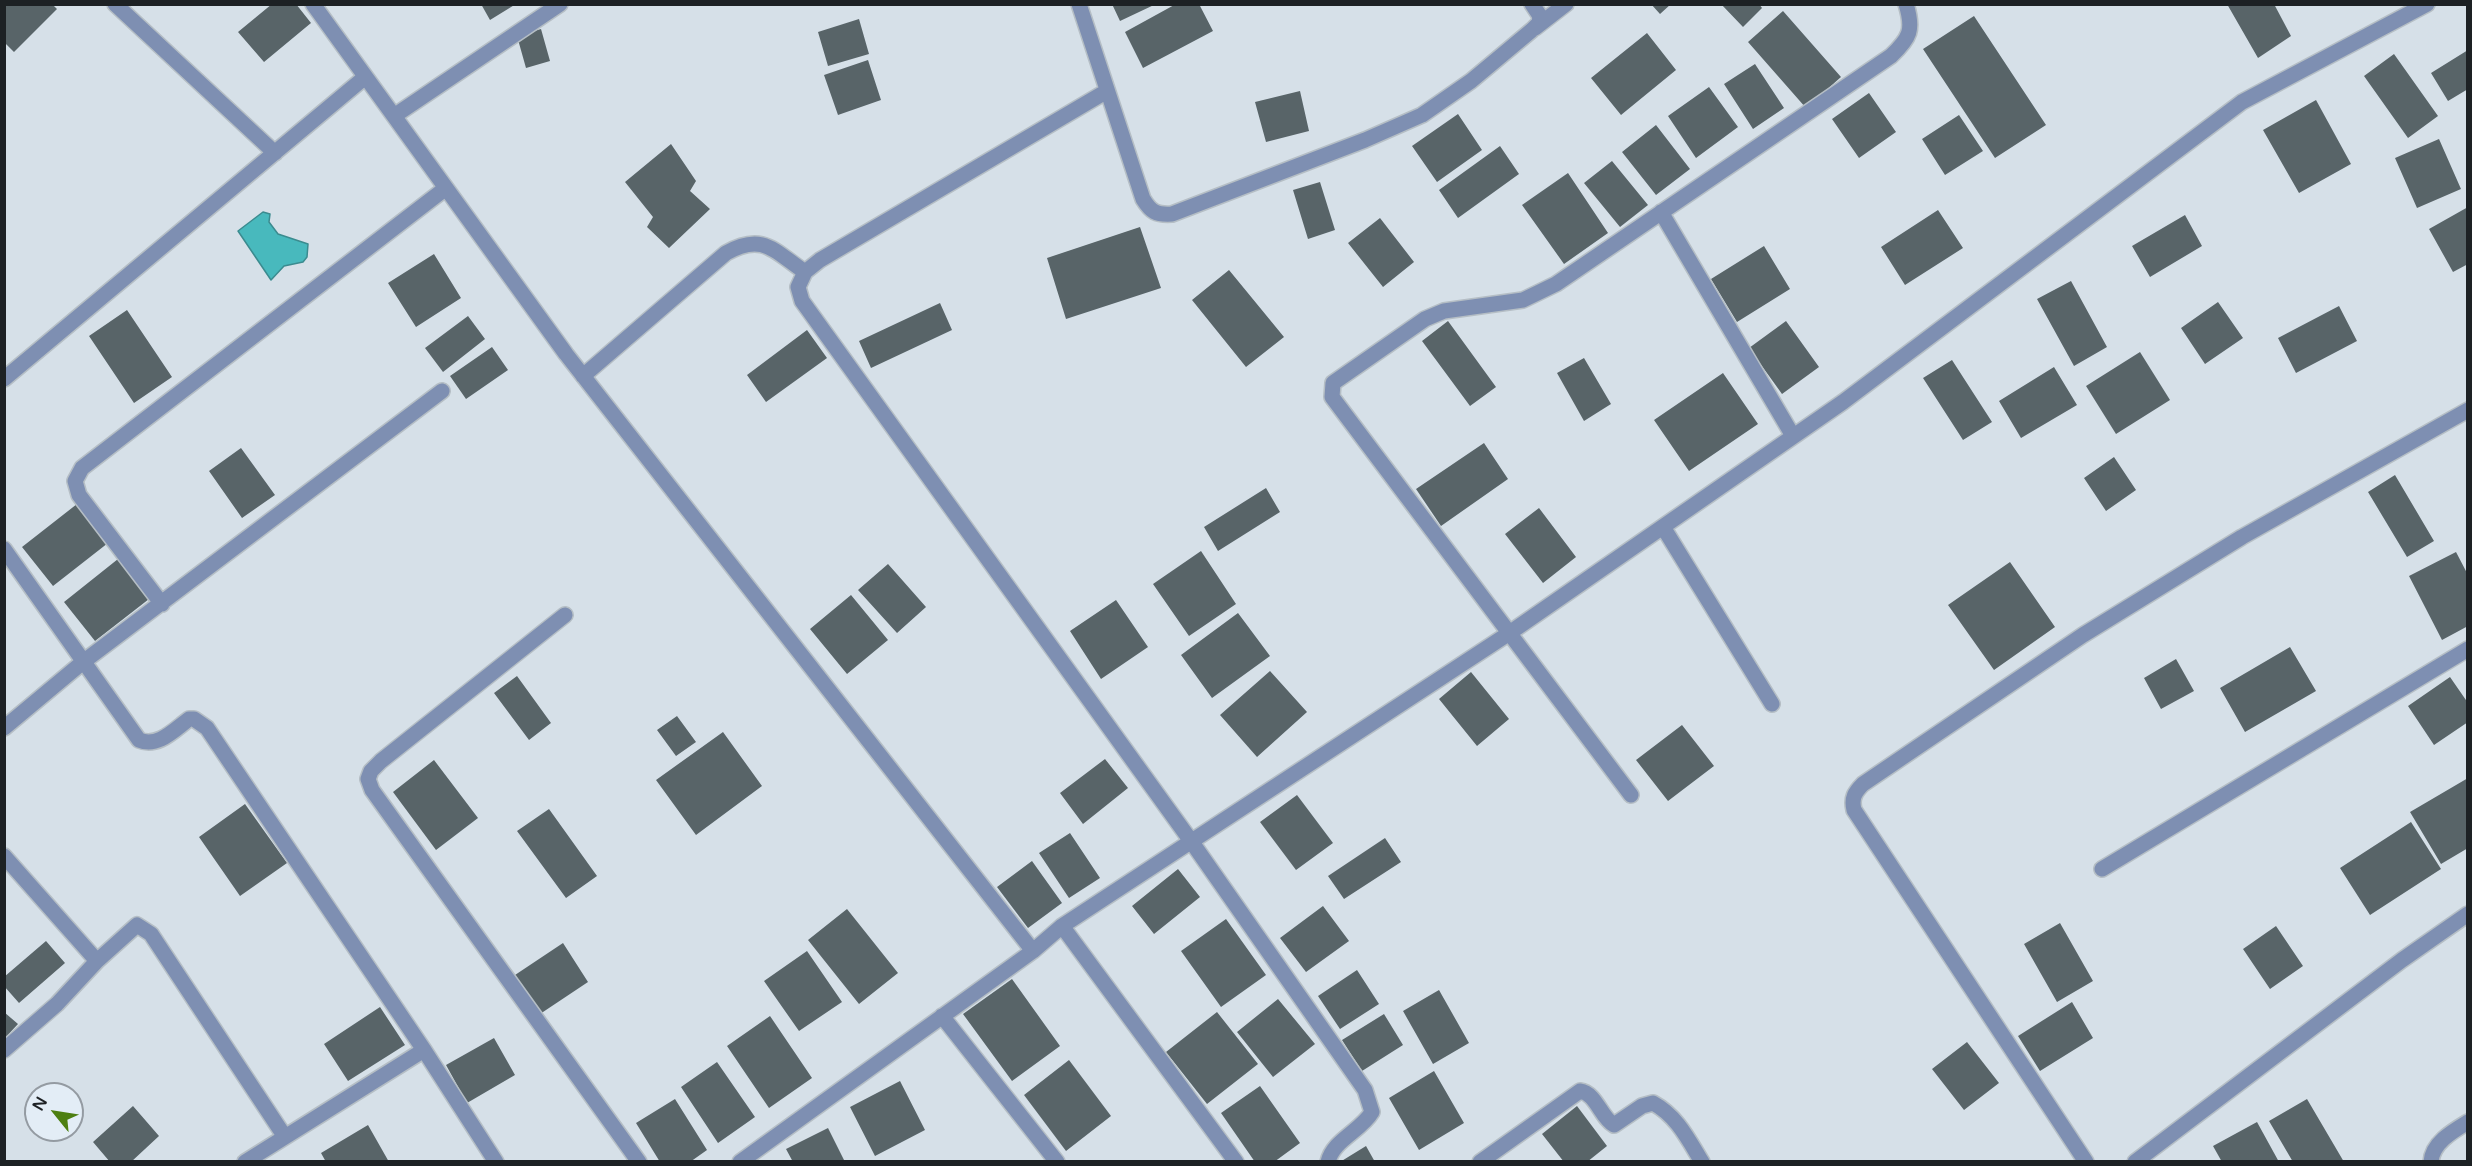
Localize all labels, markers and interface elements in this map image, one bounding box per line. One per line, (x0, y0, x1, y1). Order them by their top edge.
north arrow (24, 1082, 84, 1142)
text: N (28, 1093, 52, 1115)

